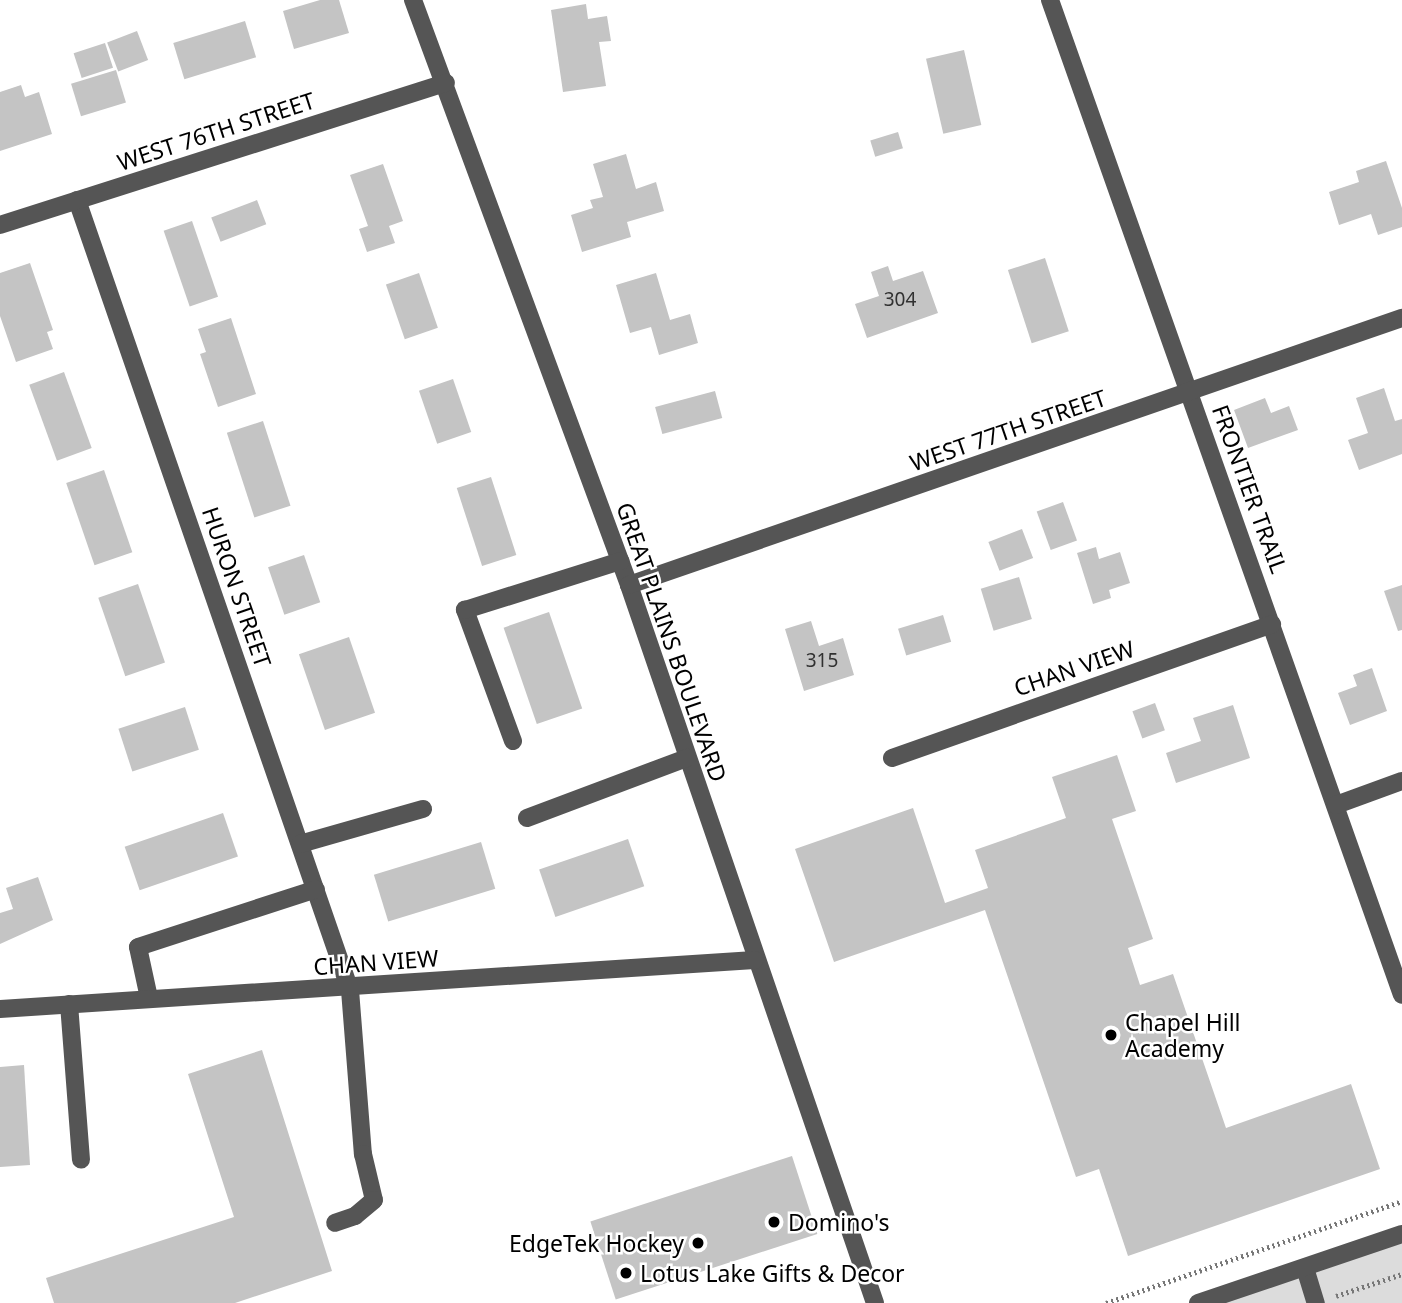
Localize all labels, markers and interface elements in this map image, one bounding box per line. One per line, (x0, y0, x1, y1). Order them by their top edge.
street label: WEST 76TH STREET (114, 86, 318, 176)
house number: 304 (884, 289, 916, 311)
street label: WEST 77TH STREET (906, 383, 1110, 477)
street label: FRONTIER TRAIL (1207, 401, 1293, 577)
street label: GREAT PLAINS BOULEVARD (611, 499, 733, 785)
street label: HURON STREET (197, 503, 277, 671)
street label: CHAN VIEW (1010, 635, 1138, 701)
house number: 315 (806, 650, 838, 672)
street label: CHAN VIEW (312, 944, 440, 980)
place label: Chapel Hill Academy (1125, 1008, 1241, 1062)
marker: Chapel Hill Academy (1103, 1027, 1119, 1043)
place label: Domino's (788, 1208, 890, 1236)
marker: Domino's (766, 1214, 782, 1230)
place label: EdgeTek Hockey (509, 1229, 684, 1257)
marker: EdgeTek Hockey (690, 1235, 706, 1251)
place label: Lotus Lake Gifts & Decor (640, 1259, 905, 1287)
marker: Lotus Lake Gifts & Decor (618, 1265, 634, 1281)

